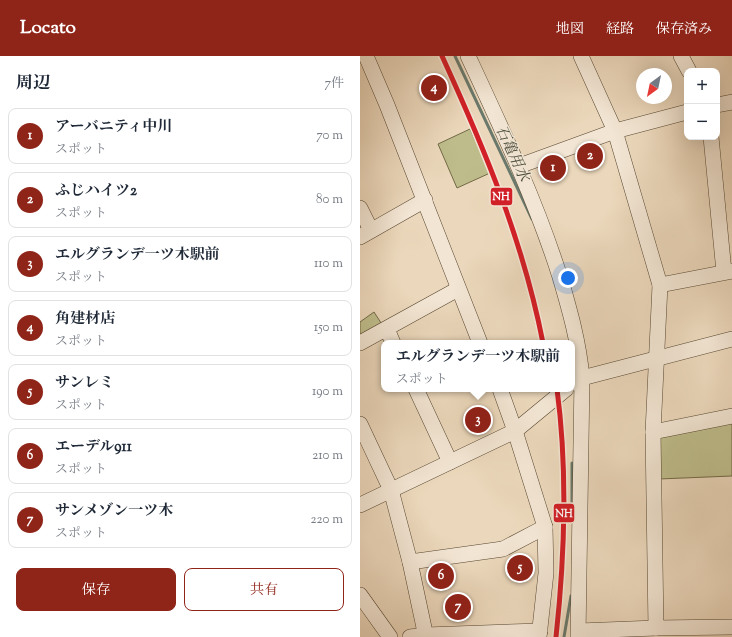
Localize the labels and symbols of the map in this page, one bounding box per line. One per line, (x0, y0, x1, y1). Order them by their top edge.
north arrow (636, 68, 672, 104)
pin: 4 (421, 73, 447, 103)
water label: 石亀用水 (489, 122, 535, 187)
pin: 2 (577, 141, 603, 171)
pin: 1 (540, 153, 566, 183)
line badge: NH (490, 187, 513, 206)
text: NH (491, 189, 510, 205)
your location (558, 268, 578, 288)
pin: 3 (465, 405, 491, 435)
line badge: NH (553, 503, 575, 523)
text: NH (554, 506, 573, 522)
pin: 5 (507, 553, 533, 583)
pin: 6 (428, 561, 454, 591)
pin: 7 (445, 592, 471, 622)

